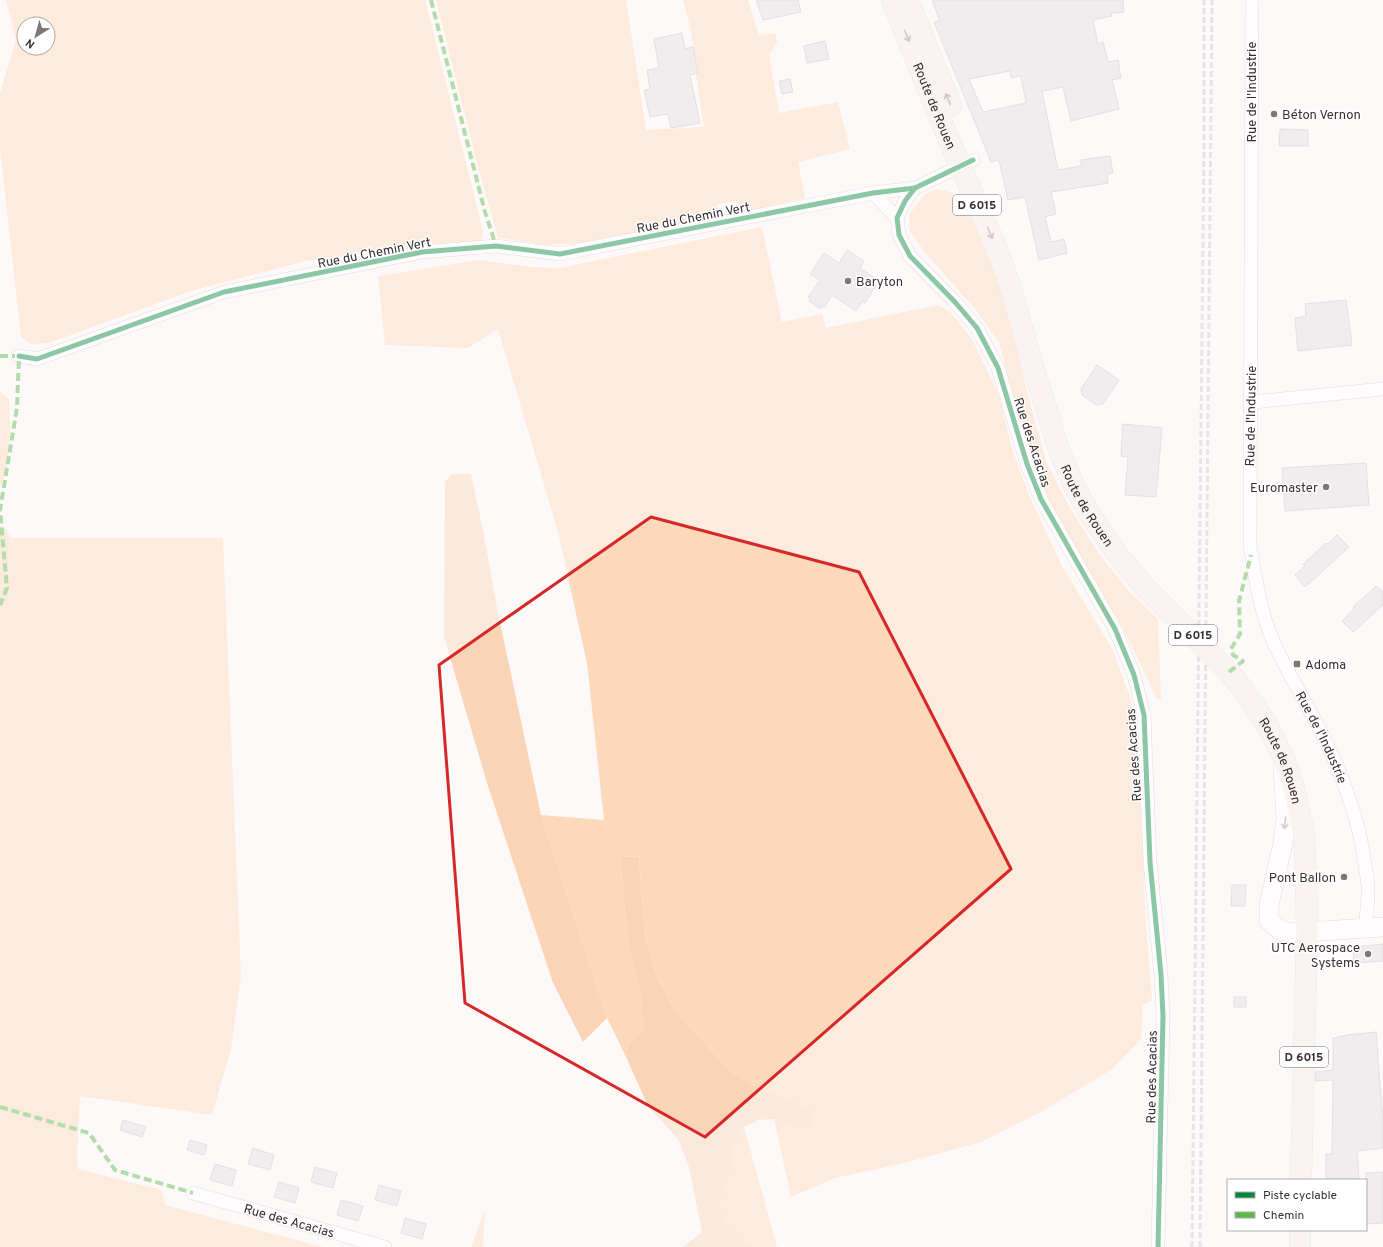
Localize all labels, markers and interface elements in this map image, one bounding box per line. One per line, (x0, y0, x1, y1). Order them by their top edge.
north arrow (16, 16, 56, 56)
one-way arrow (903, 30, 911, 42)
text: N (23, 35, 38, 51)
street label: Rue de l'Industrie (1245, 42, 1261, 142)
street label: Route de Rouen (908, 61, 958, 152)
one-way arrow (944, 93, 952, 105)
place label: Béton Vernon (1282, 108, 1361, 124)
marker: Béton Vernon (1269, 109, 1279, 119)
road number: D 6015 (953, 195, 1001, 215)
street label: Rue du Chemin Vert (635, 200, 752, 238)
one-way arrow (986, 227, 994, 239)
street label: Rue du Chemin Vert (316, 235, 433, 273)
place label: Baryton (856, 275, 903, 291)
marker: Baryton (843, 276, 853, 286)
street label: Rue de l'Industrie (1243, 366, 1261, 467)
street label: Rue des Acacias (1009, 396, 1053, 490)
street label: Route de Rouen (1056, 463, 1116, 551)
place label: Euromaster (1250, 481, 1318, 497)
marker: Euromaster (1321, 482, 1331, 492)
road number: D 6015 (1169, 625, 1217, 645)
place label: Adoma (1305, 658, 1346, 674)
marker: Adoma (1292, 659, 1302, 669)
street label: Rue de l'Industrie (1291, 689, 1349, 786)
street label: Rue des Acacias (1124, 708, 1146, 802)
street label: Route de Rouen (1254, 715, 1303, 806)
one-way arrow (1281, 816, 1289, 829)
place label: Pont Ballon (1269, 871, 1336, 887)
marker: Pont Ballon (1339, 872, 1349, 882)
place label: UTC Aerospace Systems (1271, 941, 1360, 972)
marker: UTC Aerospace Systems (1363, 949, 1373, 959)
street label: Rue des Acacias (1144, 1030, 1162, 1124)
road number: D 6015 (1280, 1047, 1328, 1067)
legend (1227, 1179, 1367, 1231)
text: Piste cyclable (1263, 1188, 1337, 1204)
street label: Rue des Acacias (242, 1202, 336, 1242)
text: Chemin (1263, 1208, 1304, 1224)

